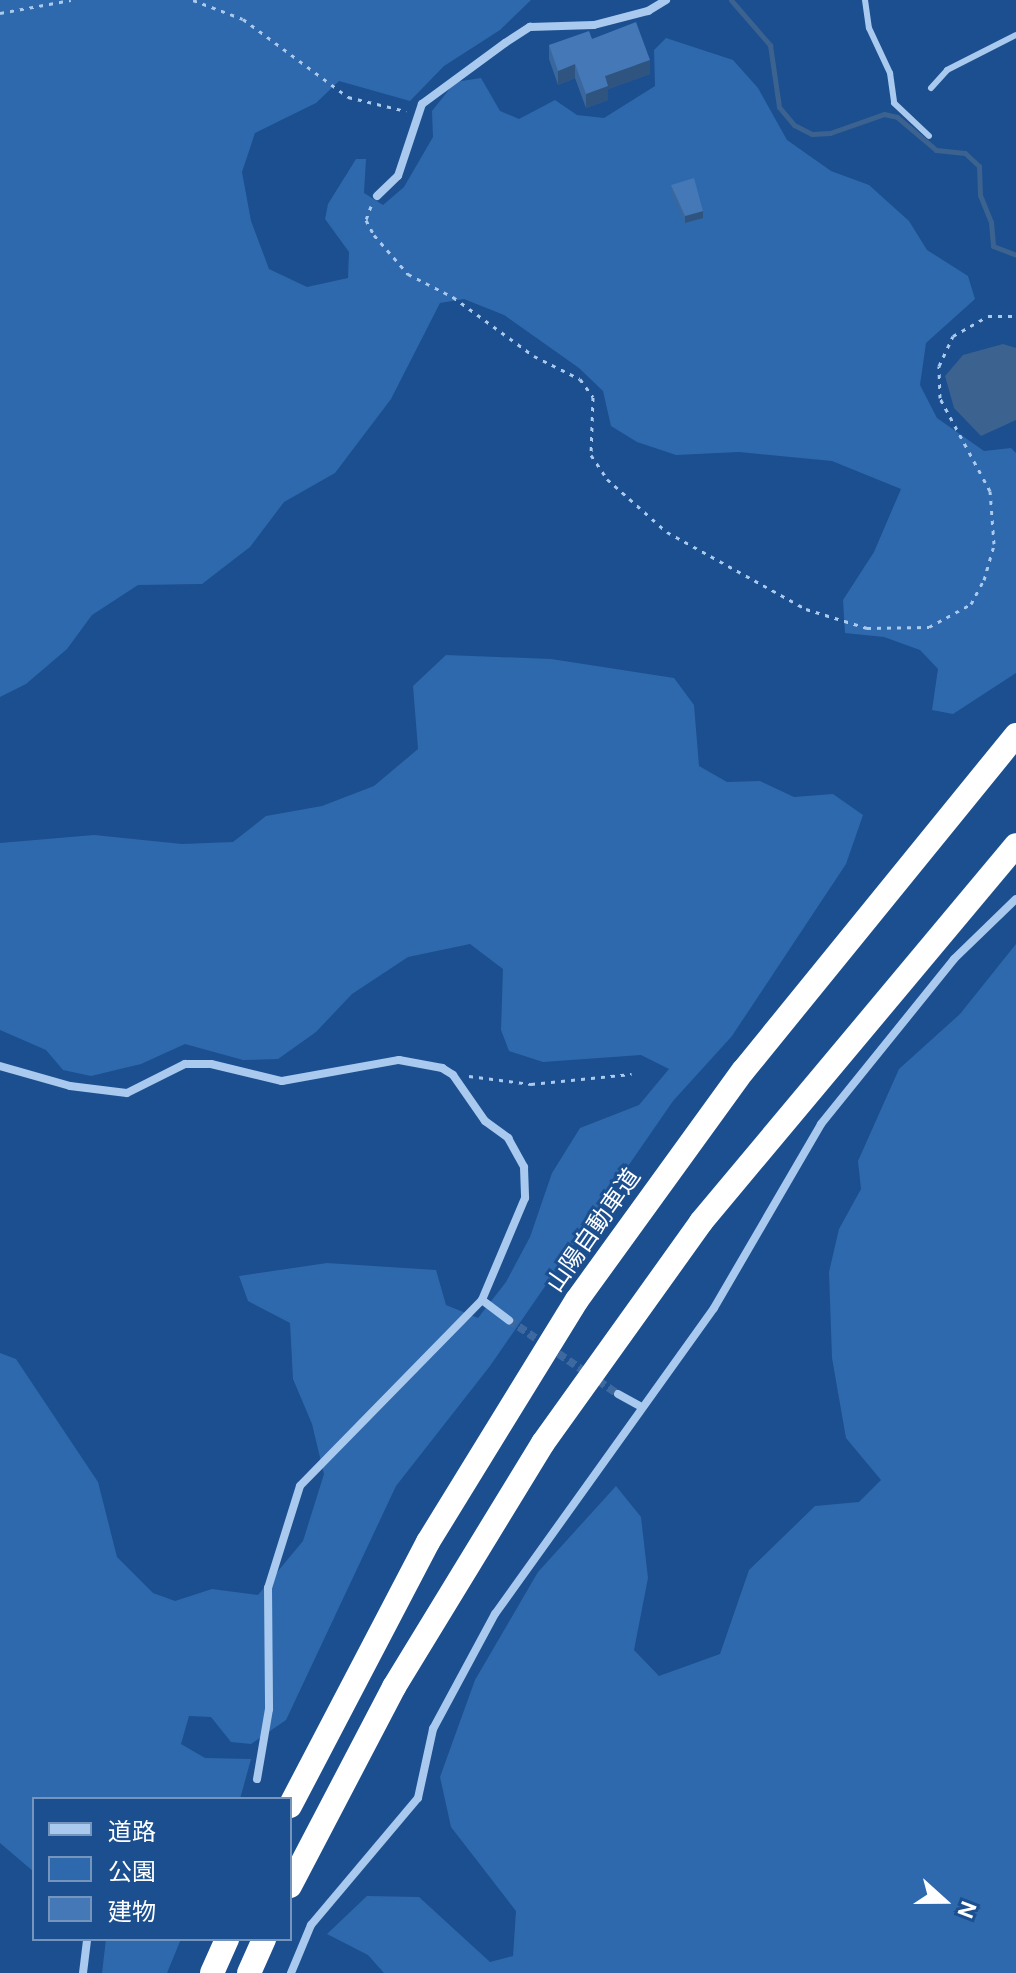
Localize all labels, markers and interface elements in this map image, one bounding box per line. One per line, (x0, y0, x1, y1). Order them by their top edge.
street label: 山陽自動車道 (540, 1163, 646, 1297)
legend (32, 1797, 292, 1941)
text: 道路 (108, 1816, 156, 1847)
text: 公園 (108, 1856, 156, 1887)
north arrow (904, 1861, 984, 1941)
text: 建物 (108, 1896, 156, 1927)
text: N (950, 1897, 983, 1922)

